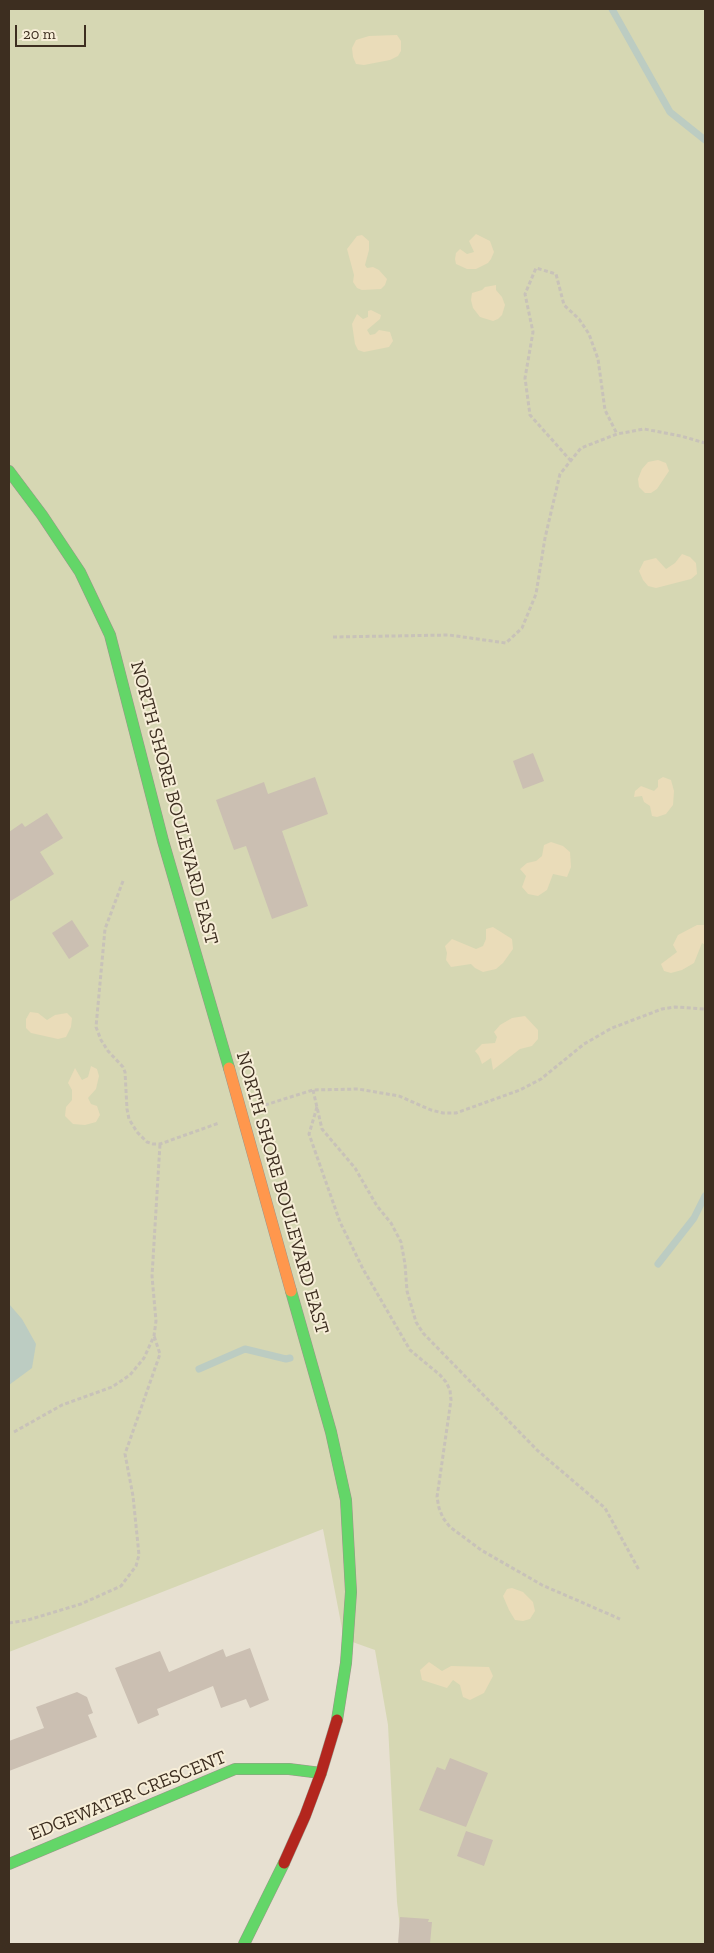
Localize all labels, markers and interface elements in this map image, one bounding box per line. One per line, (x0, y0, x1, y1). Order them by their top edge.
scale bar (18, 15, 89, 47)
text: 20 m (23, 25, 56, 43)
street label: NORTH SHORE BOULEVARD EAST (125, 659, 223, 947)
street label: NORTH SHORE BOULEVARD EAST (231, 1049, 333, 1337)
street label: EDGEWATER CRESCENT (26, 1746, 230, 1846)

